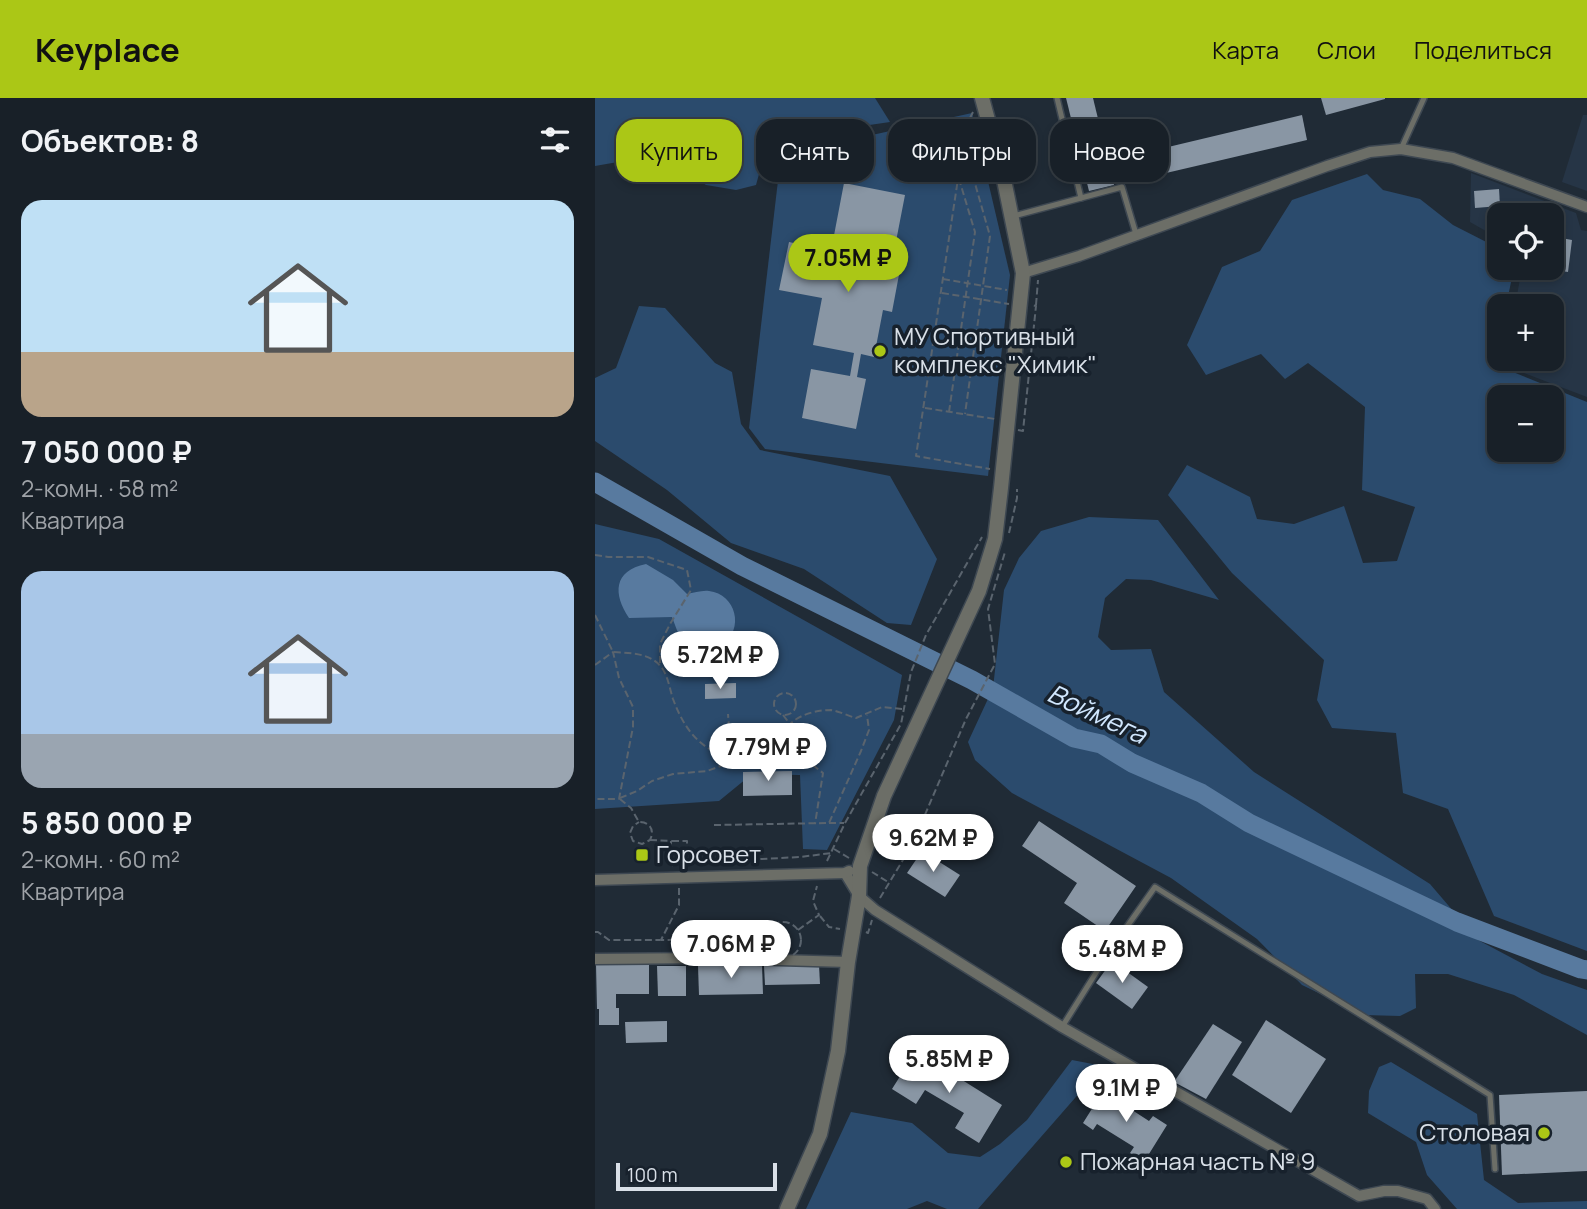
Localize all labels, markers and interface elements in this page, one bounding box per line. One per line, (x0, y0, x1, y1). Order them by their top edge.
text: Keyplace (35, 27, 180, 72)
text: Карта (1212, 33, 1279, 66)
text: Слои (1317, 33, 1376, 66)
text: Поделиться (1414, 33, 1552, 66)
chip: Купить (616, 119, 742, 182)
chip: Снять (756, 119, 874, 182)
chip: Фильтры (888, 119, 1036, 182)
chip: Новое (1050, 119, 1169, 182)
text: Объектов: 8 (21, 120, 199, 161)
icon: filters (536, 121, 574, 159)
map controls (1487, 203, 1564, 462)
button: locate (1487, 203, 1564, 280)
pin: 7.05M ₽ (783, 234, 913, 294)
text: 7.05M ₽ (804, 241, 892, 273)
icon: home (235, 245, 361, 371)
button: + (1487, 294, 1564, 371)
place label: МУ Спортивный комплекс "Химик" (894, 319, 1097, 380)
marker: МУ Спортивный комплекс "Химик" (872, 343, 888, 359)
button: − (1487, 385, 1564, 462)
text: 7 050 000 ₽ (21, 431, 192, 472)
text: 2-комн. · 58 m² (21, 472, 178, 504)
text: Квартира (21, 504, 125, 536)
icon: home (235, 616, 361, 742)
pin: 5.72M ₽ (655, 632, 785, 691)
text: 5.72M ₽ (677, 638, 763, 670)
water label: Воймега (1042, 675, 1154, 752)
pin: 7.79M ₽ (703, 724, 833, 783)
text: 7.79M ₽ (725, 730, 811, 762)
text: 5 850 000 ₽ (21, 802, 192, 843)
pin: 9.62M ₽ (868, 814, 998, 874)
text: 9.62M ₽ (888, 821, 978, 853)
place label: Горсовет (656, 837, 761, 870)
text: 2-комн. · 60 m² (21, 843, 180, 875)
marker: Горсовет (634, 847, 650, 863)
text: Квартира (21, 875, 125, 907)
pin: 7.06M ₽ (666, 920, 796, 980)
pin: 5.48M ₽ (1057, 926, 1187, 985)
text: 7.06M ₽ (687, 927, 775, 959)
text: 5.48M ₽ (1078, 932, 1166, 964)
pin: 5.85M ₽ (884, 1035, 1014, 1095)
text: 5.85M ₽ (905, 1042, 993, 1074)
pin: 9.1M ₽ (1069, 1065, 1183, 1124)
text: 9.1M ₽ (1092, 1071, 1160, 1103)
place label: Столовая (1419, 1115, 1530, 1148)
marker: Столовая (1536, 1125, 1552, 1141)
place label: Пожарная часть № 9 (1080, 1144, 1315, 1177)
marker: Пожарная часть № 9 (1058, 1154, 1074, 1170)
scale bar (616, 1160, 777, 1192)
text: 100 m (627, 1162, 678, 1188)

